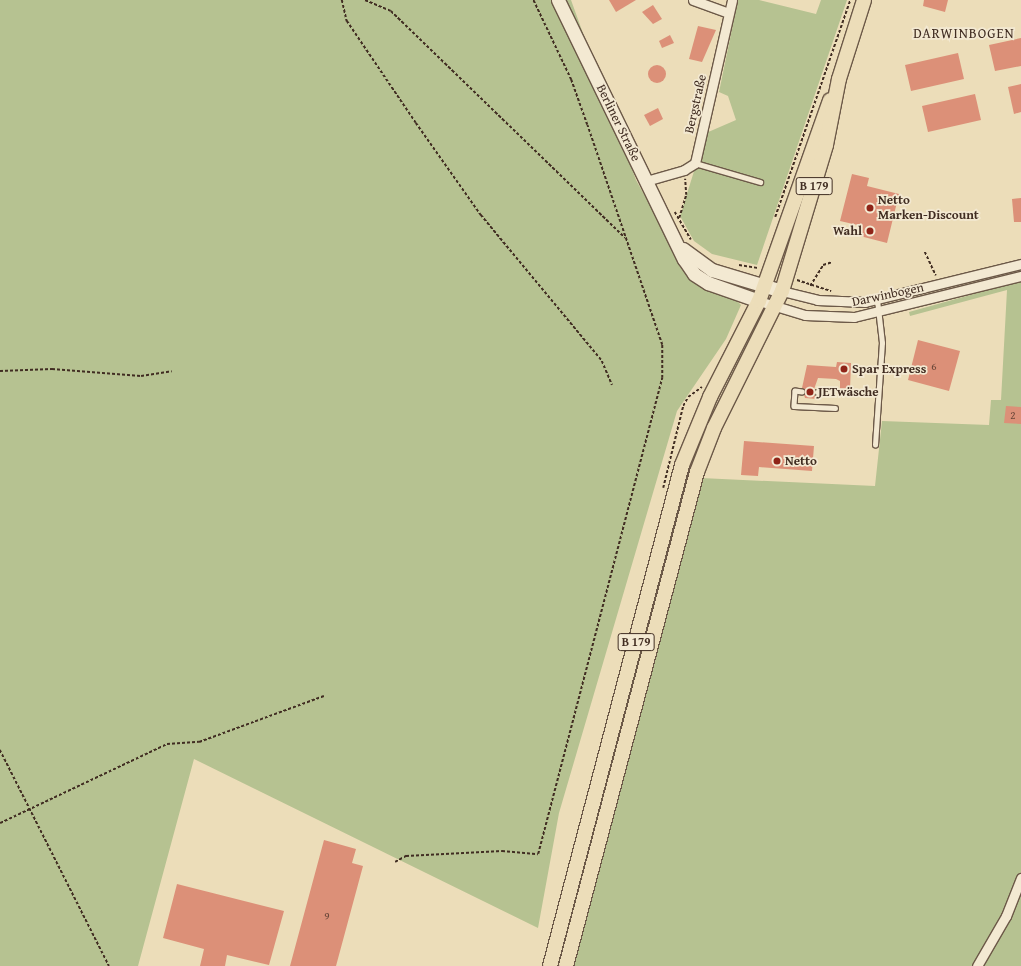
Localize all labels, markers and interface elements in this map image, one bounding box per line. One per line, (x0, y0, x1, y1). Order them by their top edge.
district label: DARWINBOGEN (913, 25, 1015, 41)
street label: Bergstraße (682, 73, 710, 135)
street label: Berliner Straße (593, 82, 643, 164)
road number: B 179 (795, 176, 833, 196)
place label: Netto Marken-Discount (878, 193, 979, 224)
marker: Netto Marken-Discount (865, 203, 875, 213)
place label: Wahl (833, 223, 862, 239)
marker: Wahl (865, 226, 875, 236)
street label: Darwinbogen (851, 280, 925, 310)
house number: 6 (931, 359, 937, 373)
place label: Spar Express (852, 361, 926, 377)
marker: Spar Express (839, 364, 849, 374)
place label: JETwäsche (818, 384, 879, 400)
marker: JETwäsche (805, 387, 815, 397)
house number: 2 (1010, 408, 1016, 422)
place label: Netto (785, 453, 817, 469)
marker: Netto (772, 456, 782, 466)
road number: B 179 (617, 632, 655, 652)
house number: 9 (324, 909, 330, 923)

